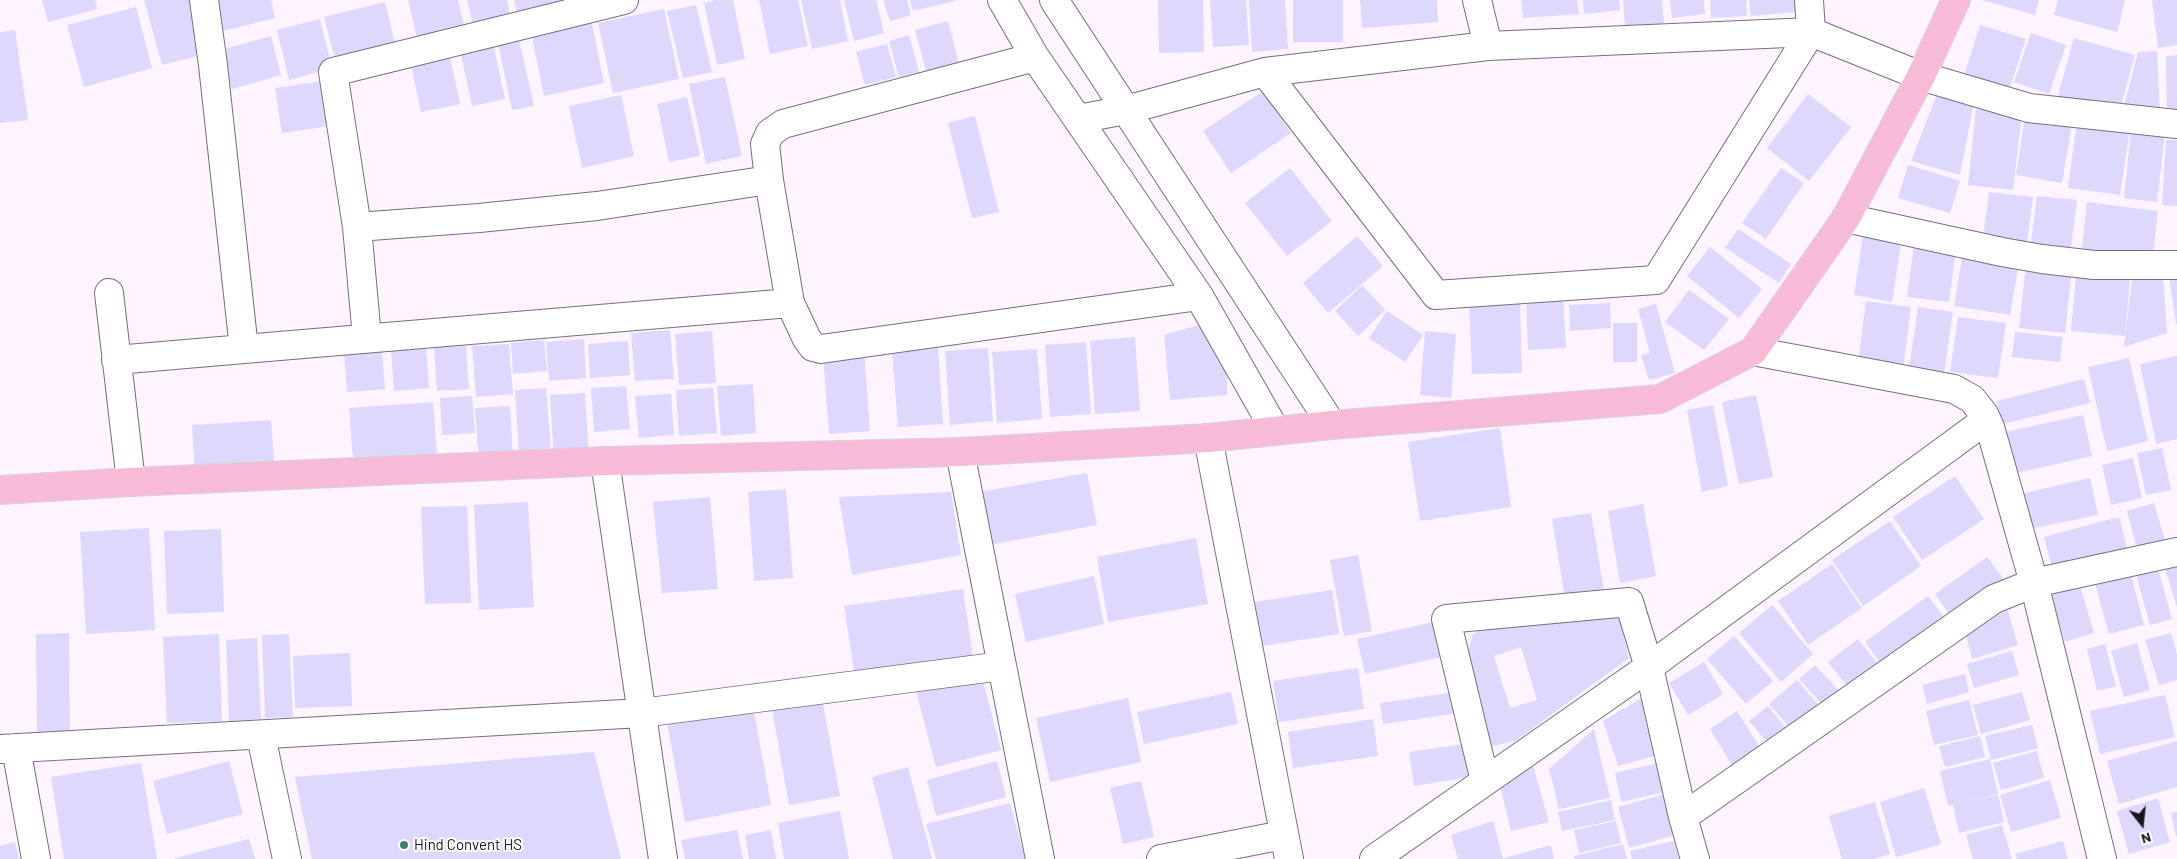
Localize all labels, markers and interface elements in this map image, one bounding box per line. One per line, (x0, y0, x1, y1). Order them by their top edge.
north arrow (2117, 799, 2167, 849)
text: N (2139, 829, 2153, 848)
place label: Hind Convent HS (414, 836, 522, 854)
marker: Hind Convent HS (398, 839, 410, 851)

